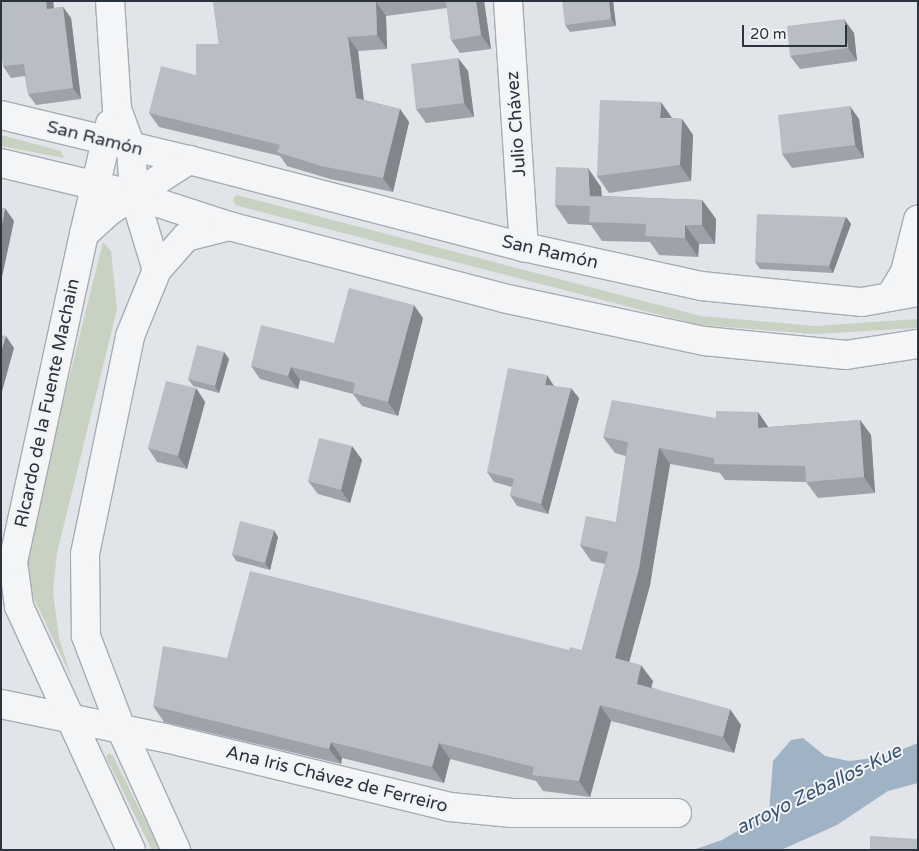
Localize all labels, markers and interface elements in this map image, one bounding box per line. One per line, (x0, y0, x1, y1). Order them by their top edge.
scale bar (744, 15, 849, 47)
text: 20 m (750, 25, 787, 43)
street label: Julio Chávez (502, 70, 530, 178)
street label: San Ramón (45, 116, 145, 160)
street label: San Ramón (500, 230, 600, 274)
street label: RIcardo de la Fuente Machain (10, 277, 84, 529)
water label: arroyo Zeballos-Kue (732, 740, 906, 840)
street label: Ana Iris Chávez de Ferreiro (224, 741, 450, 817)

